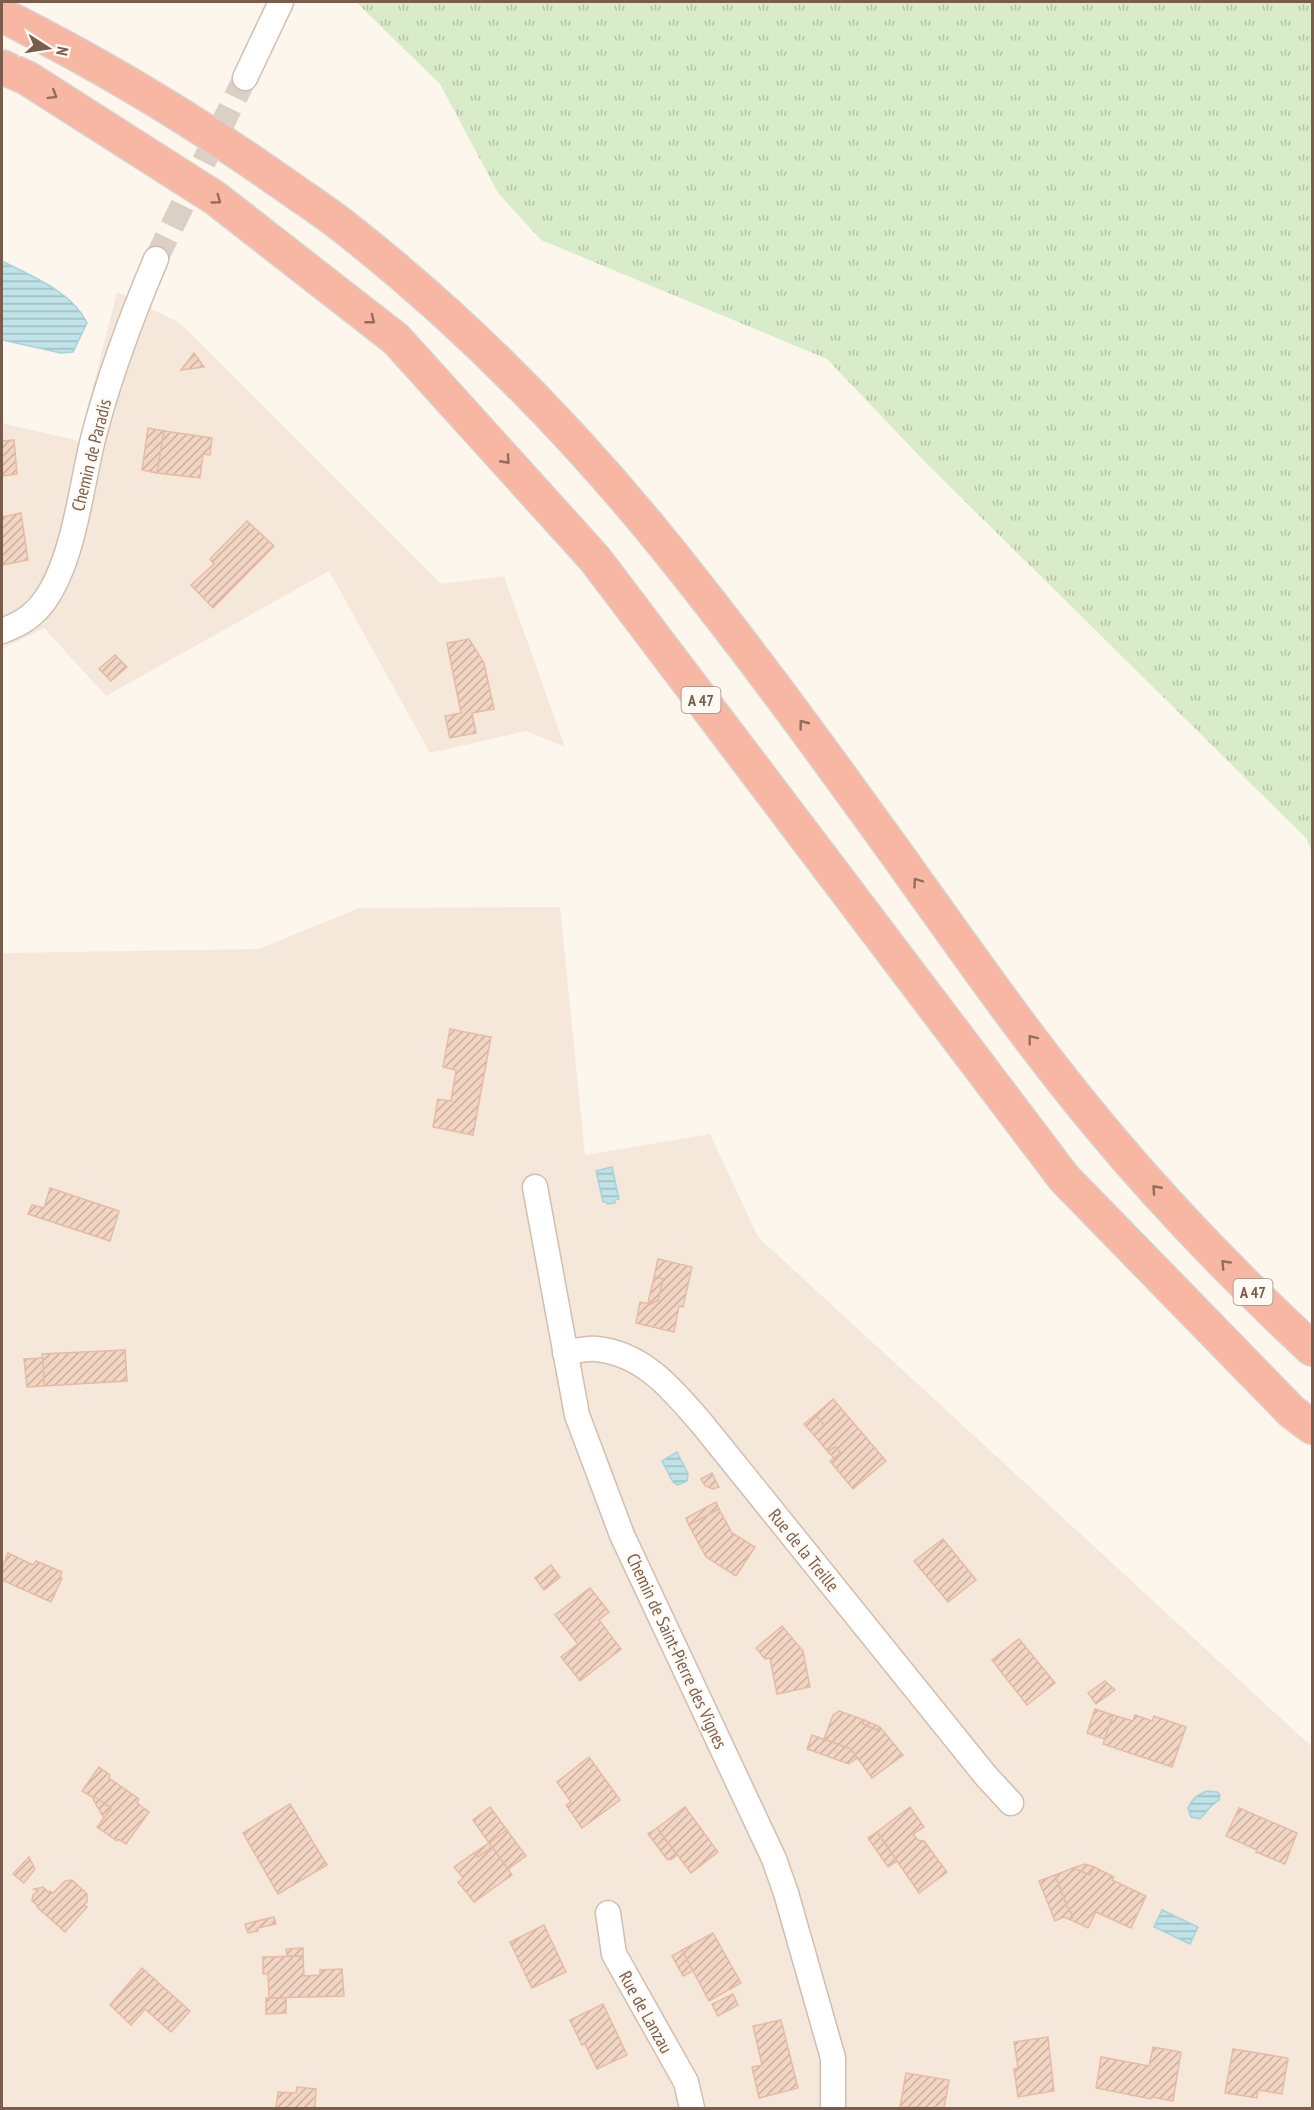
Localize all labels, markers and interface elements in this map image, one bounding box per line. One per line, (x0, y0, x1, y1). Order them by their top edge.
north arrow (18, 18, 78, 78)
text: N (52, 45, 73, 57)
one-way arrow (47, 87, 57, 99)
one-way arrow (210, 193, 221, 204)
one-way arrow (364, 312, 375, 323)
street label: Chemin de Paradis (66, 397, 116, 513)
one-way arrow (498, 453, 509, 464)
road number: A 47 (682, 687, 720, 713)
one-way arrow (799, 719, 810, 730)
one-way arrow (913, 877, 924, 888)
one-way arrow (1028, 1035, 1039, 1046)
one-way arrow (1152, 1186, 1163, 1196)
one-way arrow (1222, 1261, 1233, 1272)
road number: A 47 (1234, 1279, 1272, 1305)
street label: Rue de la Treille (764, 1504, 844, 1596)
street label: Chemin de Saint-Pierre des Vignes (622, 1550, 732, 1752)
street label: Rue de Lanzau (614, 1967, 678, 2057)

